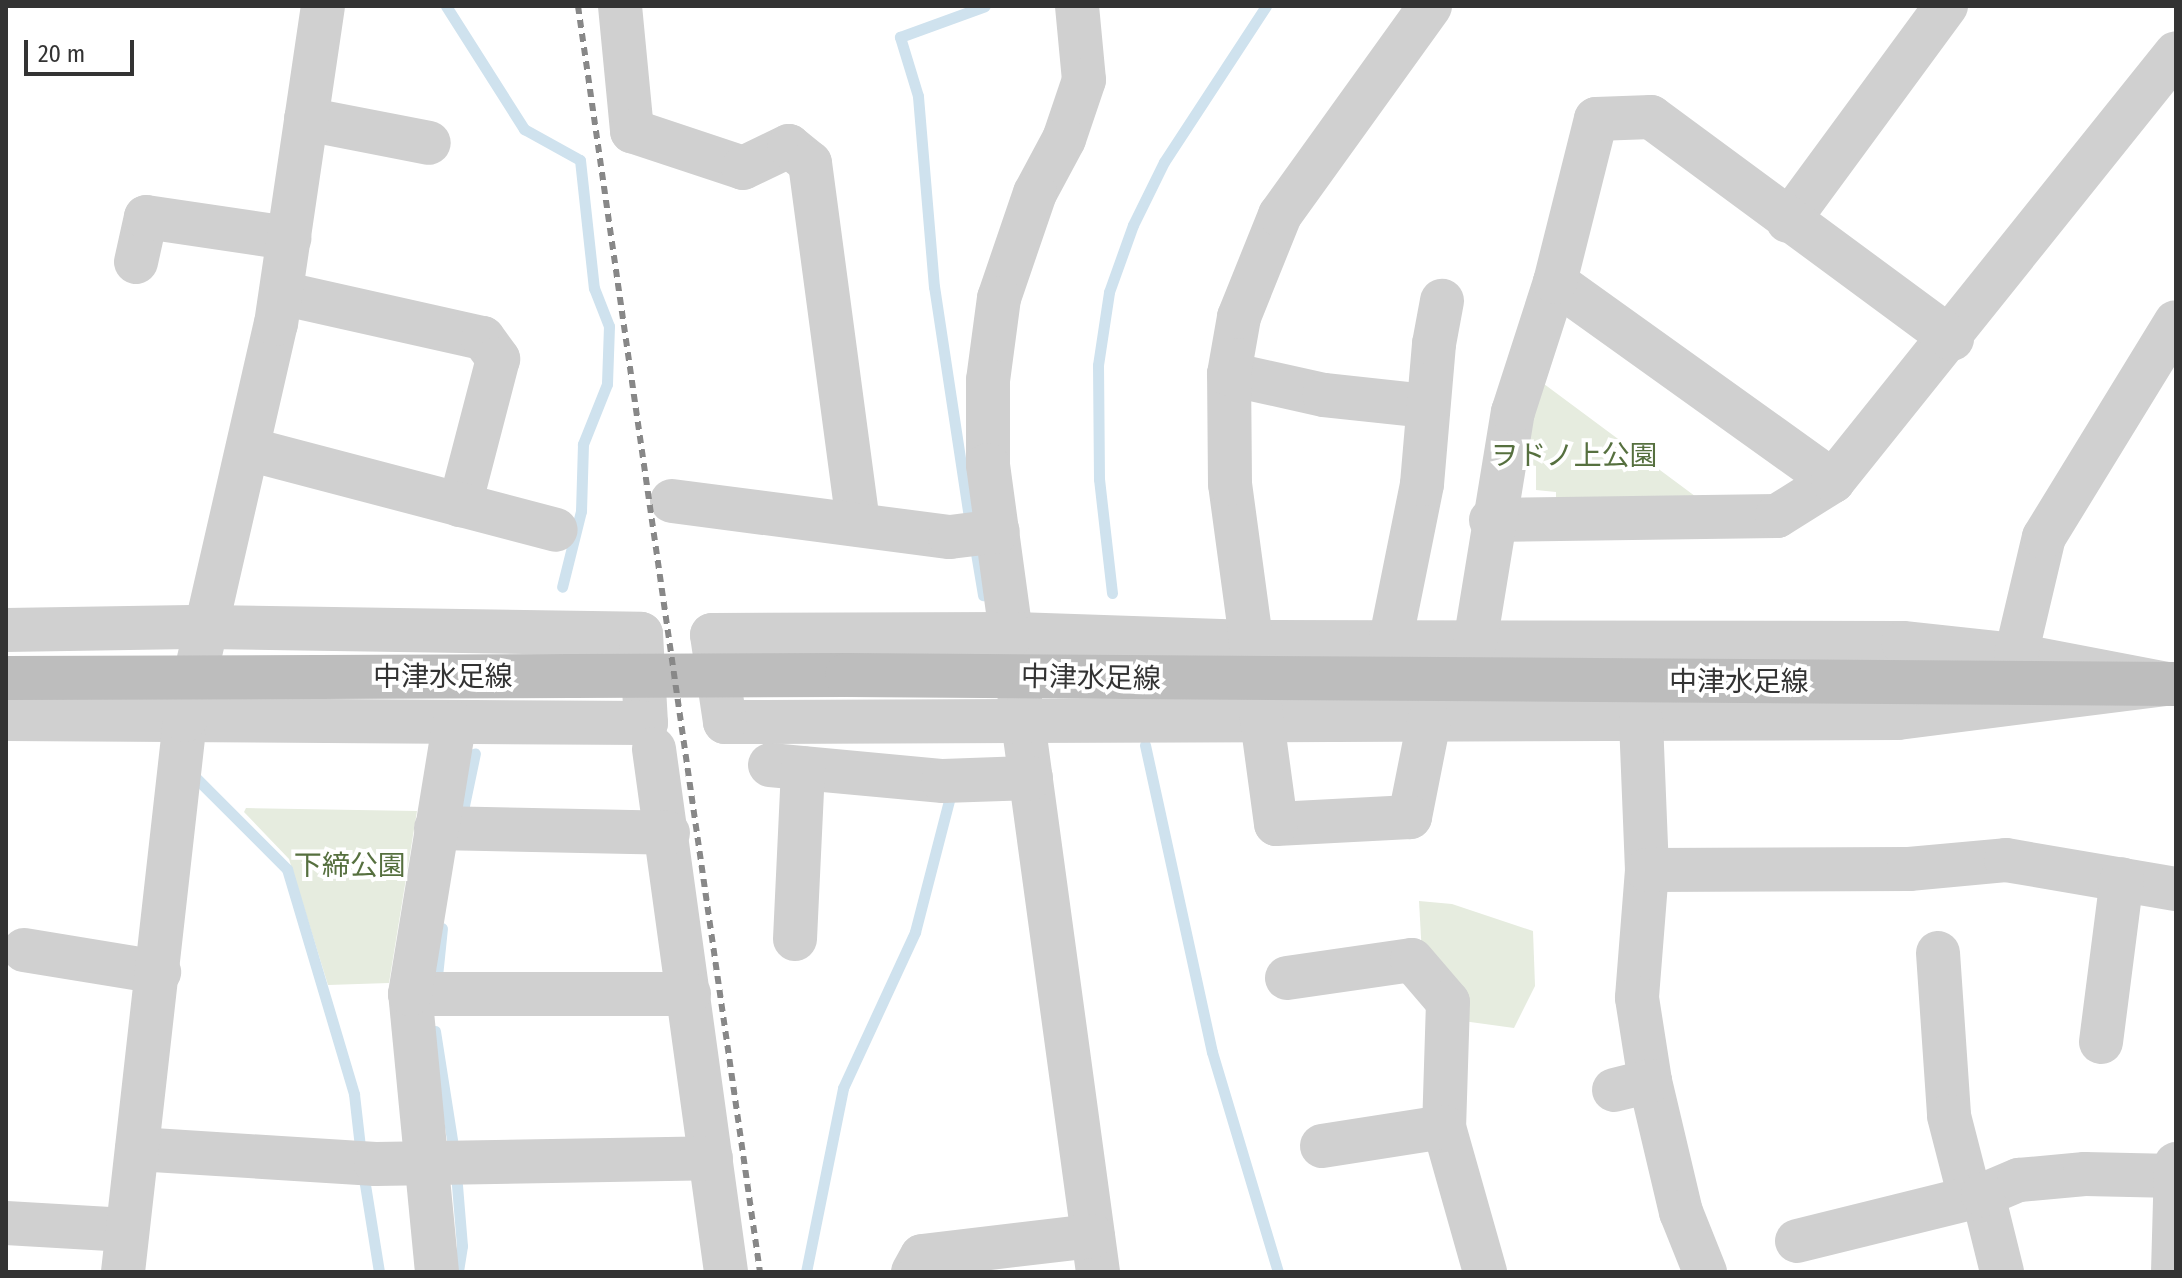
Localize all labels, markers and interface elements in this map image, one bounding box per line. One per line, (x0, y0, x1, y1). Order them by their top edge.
scale bar (28, 24, 138, 74)
text: 20 m (38, 40, 85, 68)
park label: ヲドノ上公園 (1490, 439, 1658, 473)
street label: 中津水足線 (373, 660, 513, 694)
street label: 中津水足線 (1021, 660, 1161, 696)
street label: 中津水足線 (1669, 665, 1809, 699)
park label: 下締公園 (294, 849, 406, 883)

